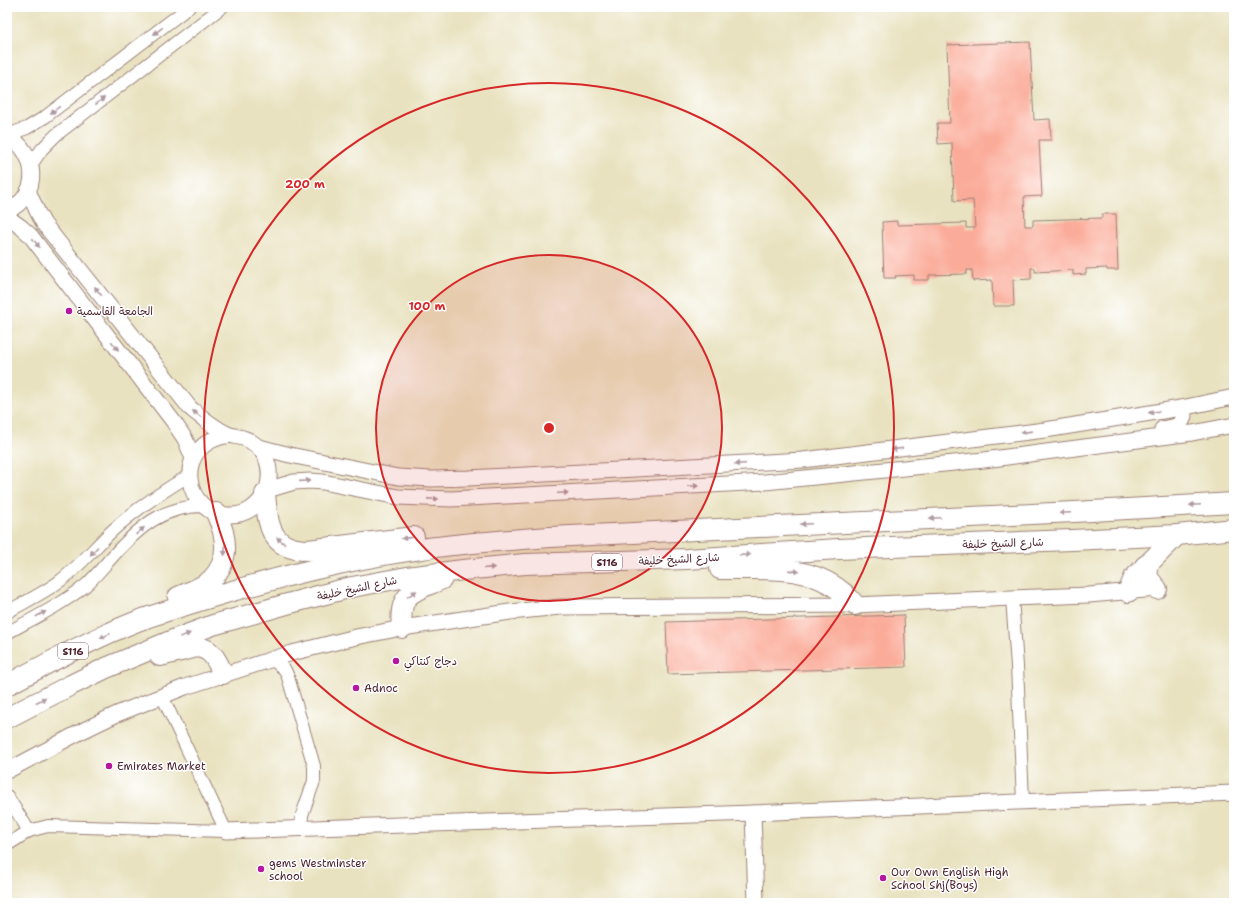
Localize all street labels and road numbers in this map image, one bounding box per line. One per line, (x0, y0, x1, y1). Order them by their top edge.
street label: شارع الشيخ خليفة (962, 535, 1044, 553)
street label: شارع الشيخ خليفة (638, 550, 720, 570)
road number: S116 (592, 554, 622, 570)
street label: شارع الشيخ خليفة (316, 573, 399, 605)
road number: S116 (58, 643, 88, 659)

